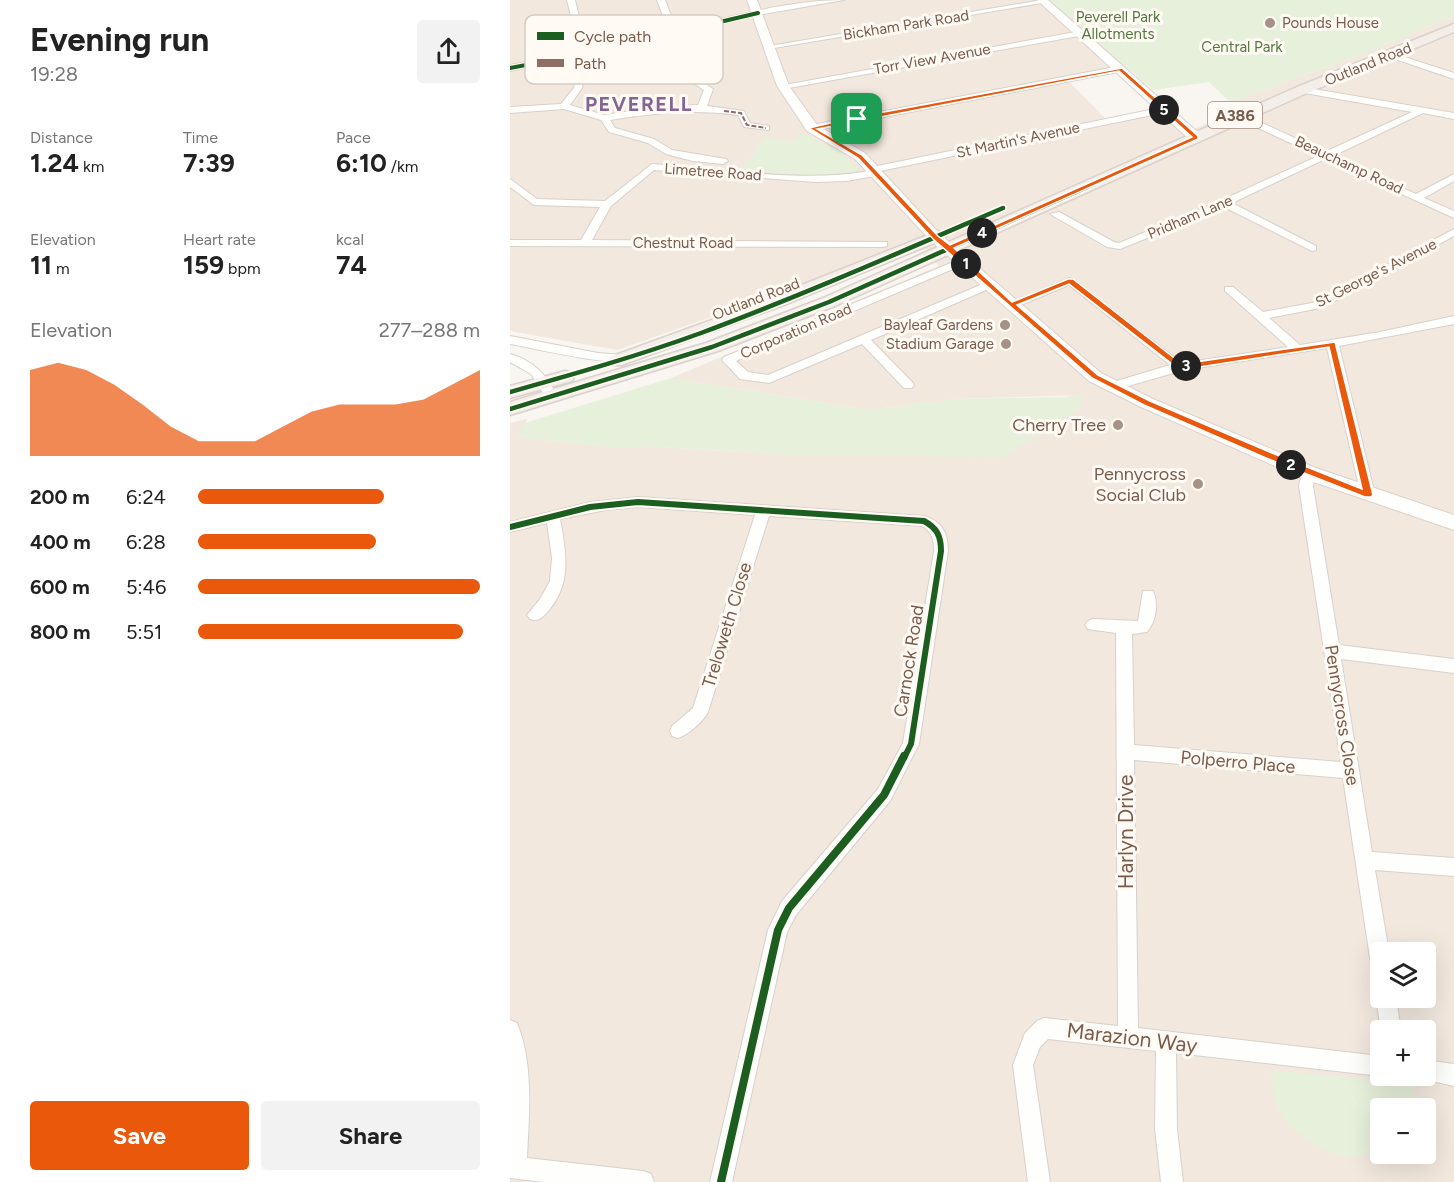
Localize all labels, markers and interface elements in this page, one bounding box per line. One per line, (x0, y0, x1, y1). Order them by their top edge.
street label: Bickham Park Road (842, 6, 970, 44)
park label: Peverell Park Allotments (1076, 8, 1161, 43)
place label: Pounds House (1282, 14, 1379, 32)
legend (525, 15, 723, 84)
marker: Pounds House (1263, 16, 1277, 30)
text: Evening run (30, 20, 209, 59)
button: share (417, 20, 480, 83)
text: Cycle path (574, 27, 651, 46)
park label: Central Park (1201, 38, 1283, 56)
street label: Outland Road (1322, 38, 1414, 90)
street label: Torr View Avenue (872, 40, 992, 78)
text: Path (574, 54, 606, 73)
text: 19:28 (30, 62, 78, 86)
district label: PEVERELL (585, 92, 693, 116)
pin (831, 93, 882, 144)
pin: 5 (1149, 95, 1179, 125)
text: 5 (1159, 100, 1169, 119)
icon: arrive (840, 102, 873, 135)
road number: A386 (1208, 102, 1262, 128)
street label: St Martin's Avenue (955, 118, 1081, 162)
text: Distance (30, 128, 93, 147)
text: Time (183, 128, 218, 147)
text: Pace (336, 128, 371, 147)
street label: Beauchamp Road (1292, 132, 1406, 198)
text: 1.24 (30, 147, 79, 179)
text: 7:39 (183, 147, 235, 179)
text: 6:10 (336, 147, 387, 179)
text: km (79, 157, 104, 176)
text: /km (387, 157, 418, 176)
street label: Limetree Road (664, 160, 762, 184)
street label: Pridham Lane (1145, 191, 1235, 243)
pin: 4 (967, 218, 997, 248)
text: 4 (977, 223, 987, 242)
text: Elevation (30, 230, 96, 249)
text: Heart rate (183, 230, 256, 249)
text: kcal (336, 230, 364, 249)
street label: Chestnut Road (633, 234, 733, 252)
street label: St George's Avenue (1312, 235, 1440, 311)
text: 11 (30, 249, 52, 281)
text: 159 (183, 249, 224, 281)
text: 74 (336, 249, 367, 281)
pin: 1 (951, 249, 981, 279)
text: 1 (963, 254, 969, 273)
text: m (52, 259, 70, 278)
text: bpm (224, 259, 261, 278)
street label: Outland Road (710, 274, 802, 324)
street label: Corporation Road (738, 299, 854, 363)
place label: Bayleaf Gardens (884, 316, 993, 334)
text: Elevation (30, 318, 112, 342)
text: 277–288 m (379, 318, 480, 342)
marker: Bayleaf Gardens (998, 318, 1012, 332)
place label: Stadium Garage (886, 335, 994, 353)
marker: Stadium Garage (999, 337, 1013, 351)
pin: 3 (1171, 351, 1201, 381)
text: 3 (1182, 356, 1190, 375)
place label: Cherry Tree (1012, 414, 1106, 436)
marker: Cherry Tree (1111, 418, 1125, 432)
pin: 2 (1276, 450, 1306, 480)
text: 2 (1286, 455, 1296, 474)
place label: Pennycross Social Club (1094, 463, 1186, 506)
marker: Pennycross Social Club (1191, 477, 1205, 491)
text: 200 m (30, 485, 90, 509)
text: 6:24 (126, 485, 166, 509)
text: 400 m (30, 530, 91, 554)
text: 6:28 (126, 530, 166, 554)
street label: Treloweth Close (698, 560, 757, 690)
text: 600 m (30, 575, 90, 599)
text: 5:46 (126, 575, 166, 599)
street label: Carnock Road (889, 603, 929, 719)
text: 800 m (30, 620, 90, 644)
text: 5:51 (126, 620, 162, 644)
street label: Pennycross Close (1320, 643, 1364, 787)
street label: Polperro Place (1180, 746, 1297, 778)
street label: Harlyn Drive (1113, 775, 1138, 889)
map controls (1370, 942, 1436, 1164)
button: layers (1370, 942, 1436, 1008)
street label: Marazion Way (1065, 1017, 1199, 1058)
button: + (1370, 1020, 1436, 1086)
button: − (1370, 1098, 1436, 1164)
button: Save (30, 1101, 249, 1170)
button: Share (261, 1101, 480, 1170)

